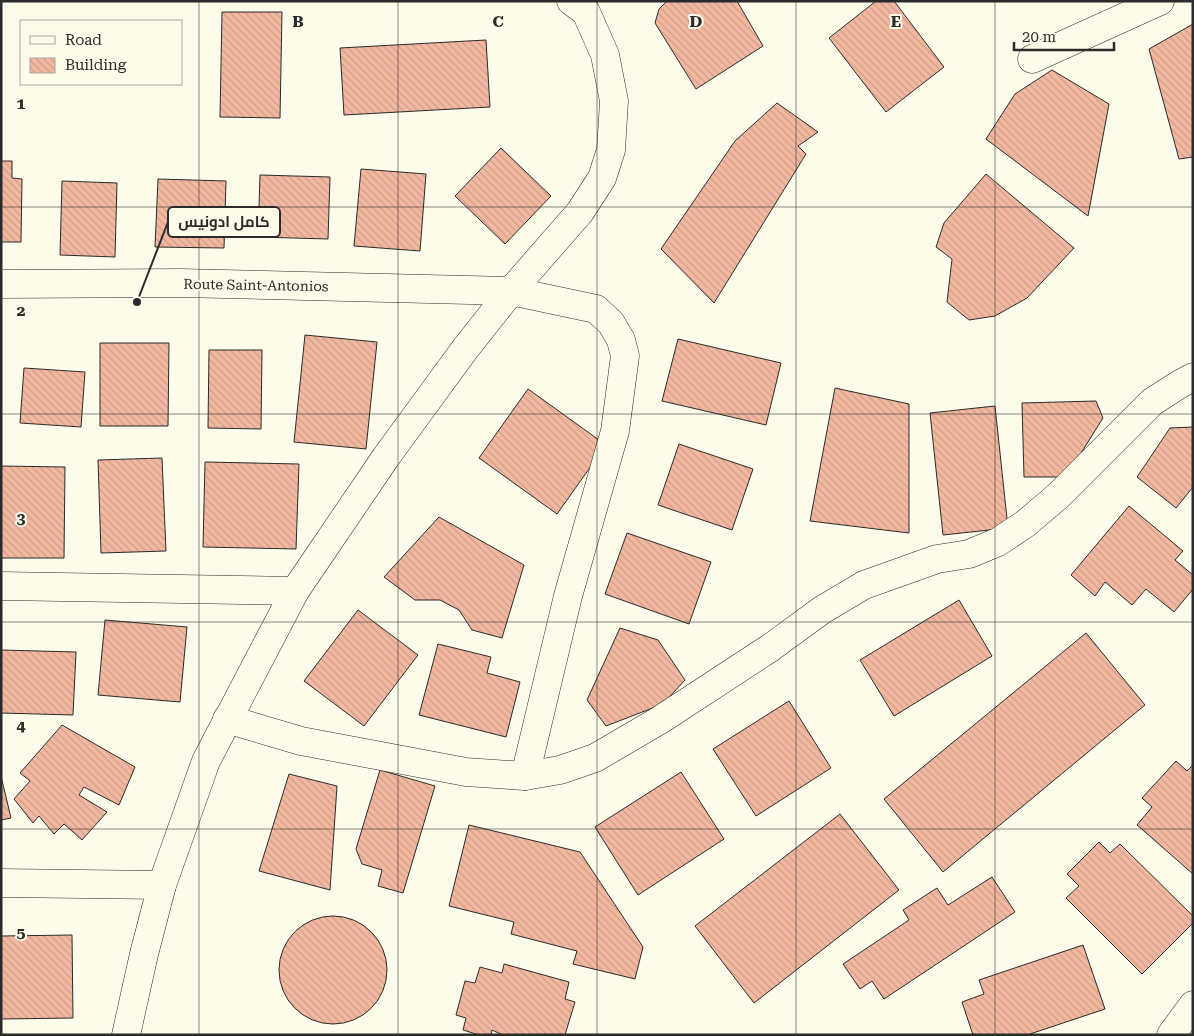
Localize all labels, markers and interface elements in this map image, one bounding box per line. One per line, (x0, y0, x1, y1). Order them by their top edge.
text: B (292, 12, 304, 31)
text: C (492, 12, 504, 31)
text: D (690, 12, 703, 31)
text: E (891, 12, 901, 31)
legend (20, 20, 182, 85)
scale bar (1014, 20, 1114, 52)
text: 20 m (1022, 28, 1057, 46)
text: Road (65, 31, 102, 49)
text: Building (65, 56, 127, 74)
text: 1 (17, 94, 26, 113)
callout: كامل ادونيس (168, 207, 280, 237)
text: كامل ادونيس (178, 213, 270, 231)
street label: Route Saint-Antonios (183, 276, 329, 294)
text: 2 (17, 301, 26, 320)
text: 3 (17, 509, 26, 528)
text: 4 (17, 716, 26, 735)
text: 5 (17, 923, 26, 942)

